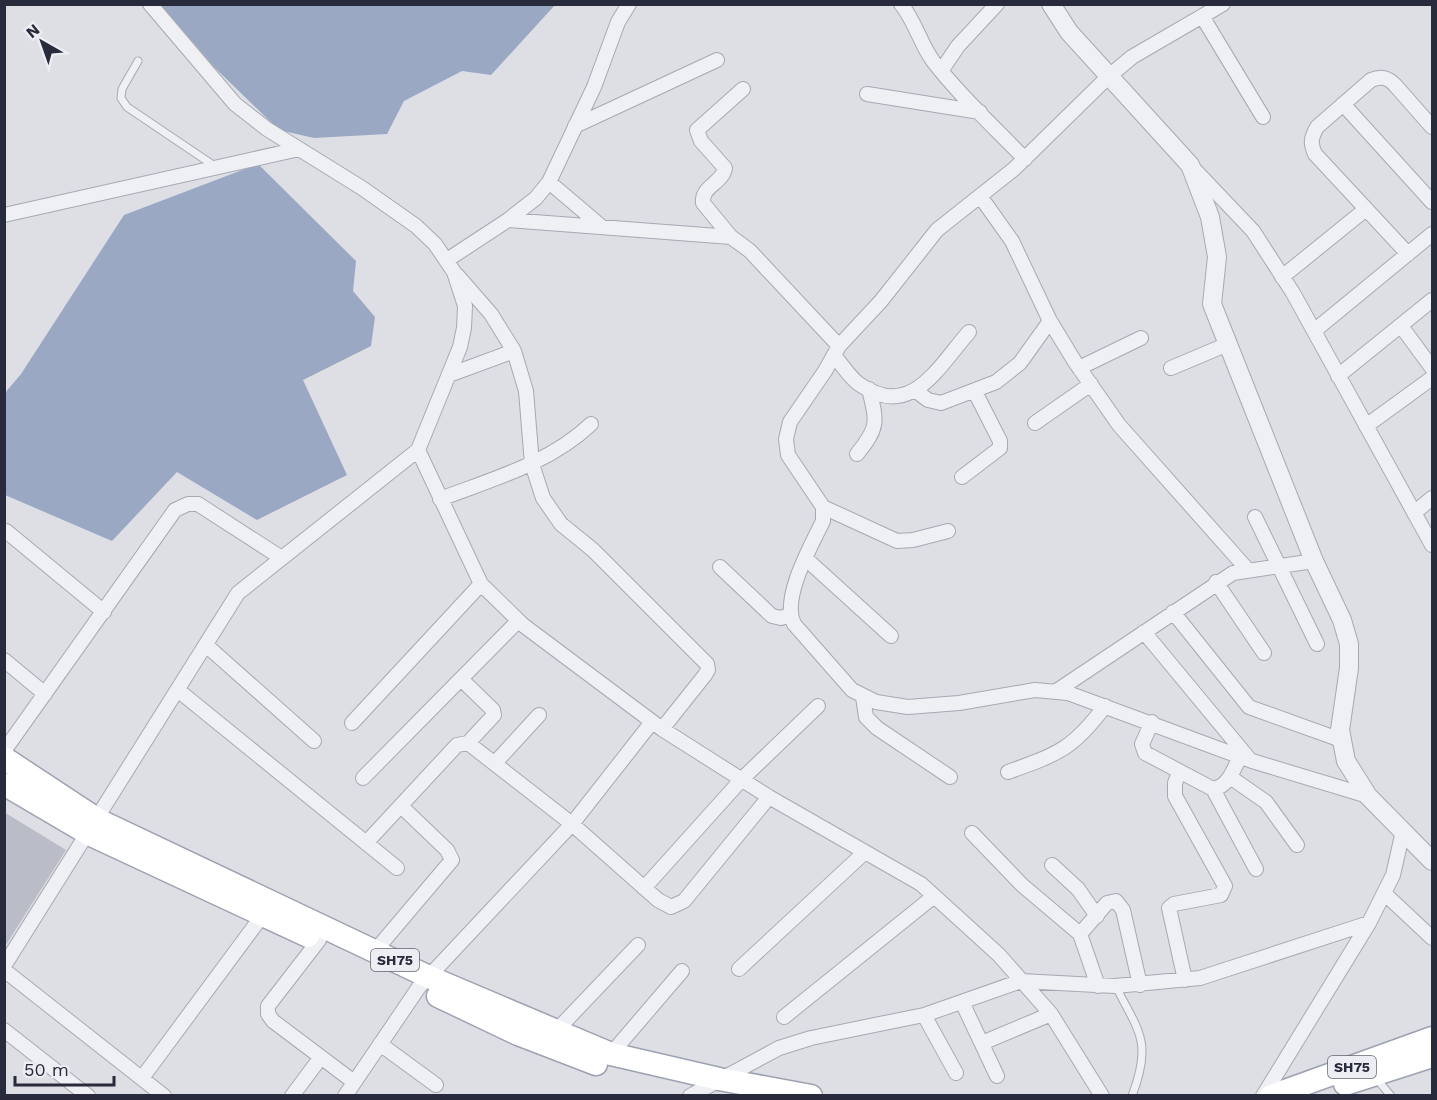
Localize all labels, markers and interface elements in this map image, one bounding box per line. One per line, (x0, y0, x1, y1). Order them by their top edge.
north arrow (12, 12, 72, 72)
text: N (22, 20, 43, 42)
road number: SH75 (371, 949, 419, 971)
scale bar (15, 1049, 114, 1087)
road number: SH75 (1328, 1056, 1376, 1078)
text: 50 m (24, 1059, 69, 1080)

